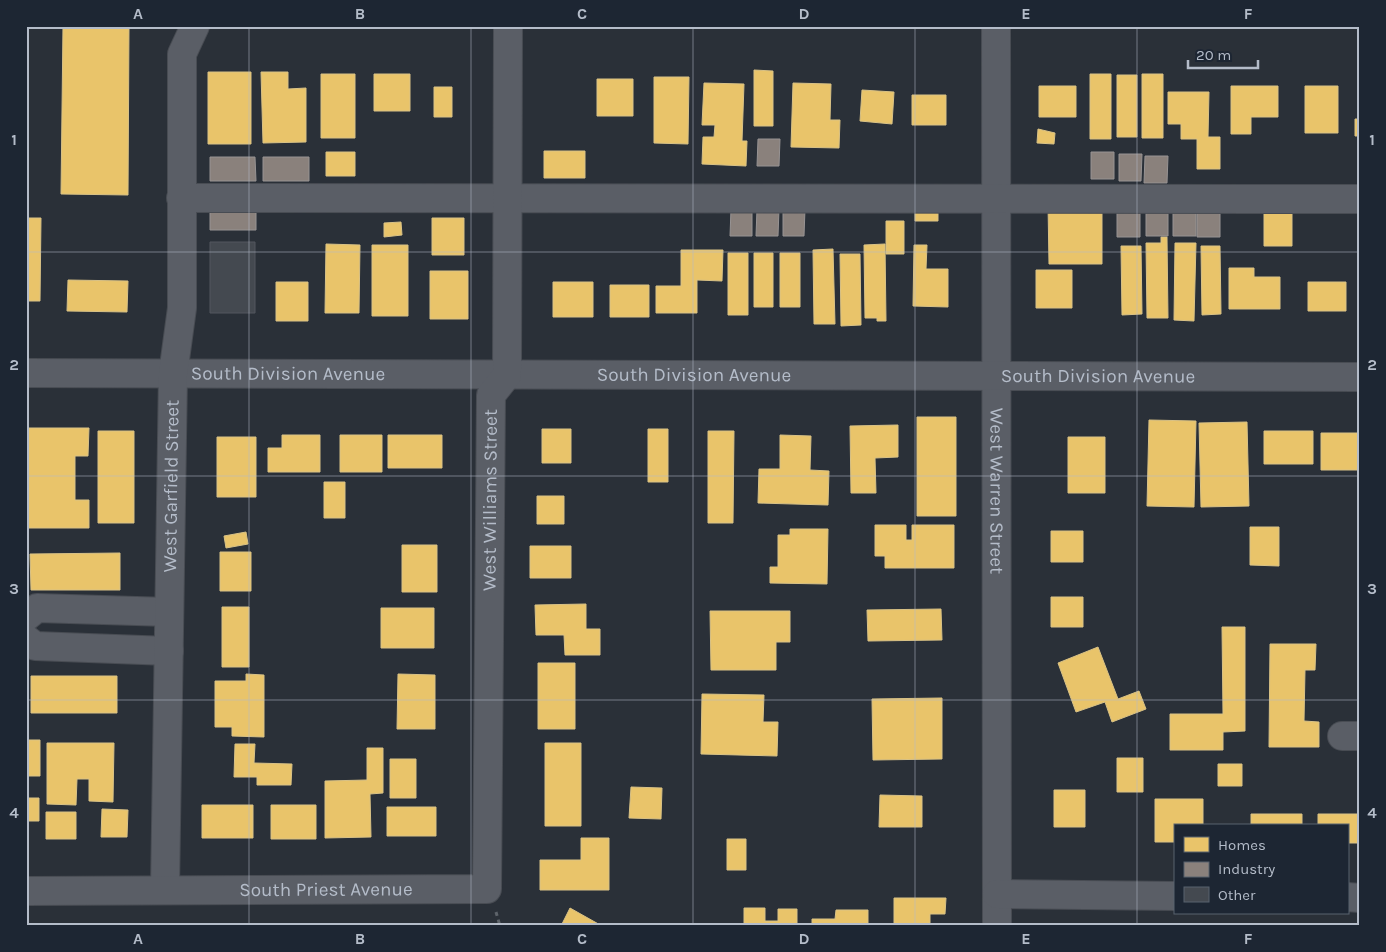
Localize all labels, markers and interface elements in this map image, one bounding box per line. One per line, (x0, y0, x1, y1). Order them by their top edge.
text: A (133, 4, 143, 23)
text: B (355, 4, 365, 23)
text: C (577, 4, 587, 23)
text: D (799, 4, 810, 23)
text: E (1021, 4, 1031, 23)
text: F (1244, 4, 1253, 23)
scale bar (1188, 38, 1258, 70)
text: 20 m (1196, 46, 1231, 64)
text: 1 (11, 130, 17, 149)
text: 1 (1369, 130, 1375, 149)
text: 2 (9, 355, 19, 374)
text: 2 (1367, 355, 1377, 374)
street label: South Division Avenue (191, 362, 385, 385)
street label: South Division Avenue (597, 364, 791, 386)
street label: South Division Avenue (1001, 365, 1195, 388)
street label: West Garfield Street (159, 400, 184, 573)
street label: West Warren Street (985, 408, 1008, 574)
street label: West Williams Street (478, 409, 502, 591)
text: 3 (9, 579, 19, 598)
text: 3 (1367, 579, 1377, 598)
text: 4 (9, 803, 19, 822)
text: 4 (1367, 803, 1377, 822)
legend (1174, 824, 1348, 914)
text: Homes (1218, 836, 1266, 854)
text: Industry (1218, 860, 1275, 878)
street label: South Priest Avenue (239, 878, 413, 901)
text: Other (1218, 886, 1256, 904)
text: A (133, 929, 143, 948)
text: B (355, 929, 365, 948)
text: C (577, 929, 587, 948)
text: D (799, 929, 810, 948)
text: E (1021, 929, 1031, 948)
text: F (1244, 929, 1253, 948)

